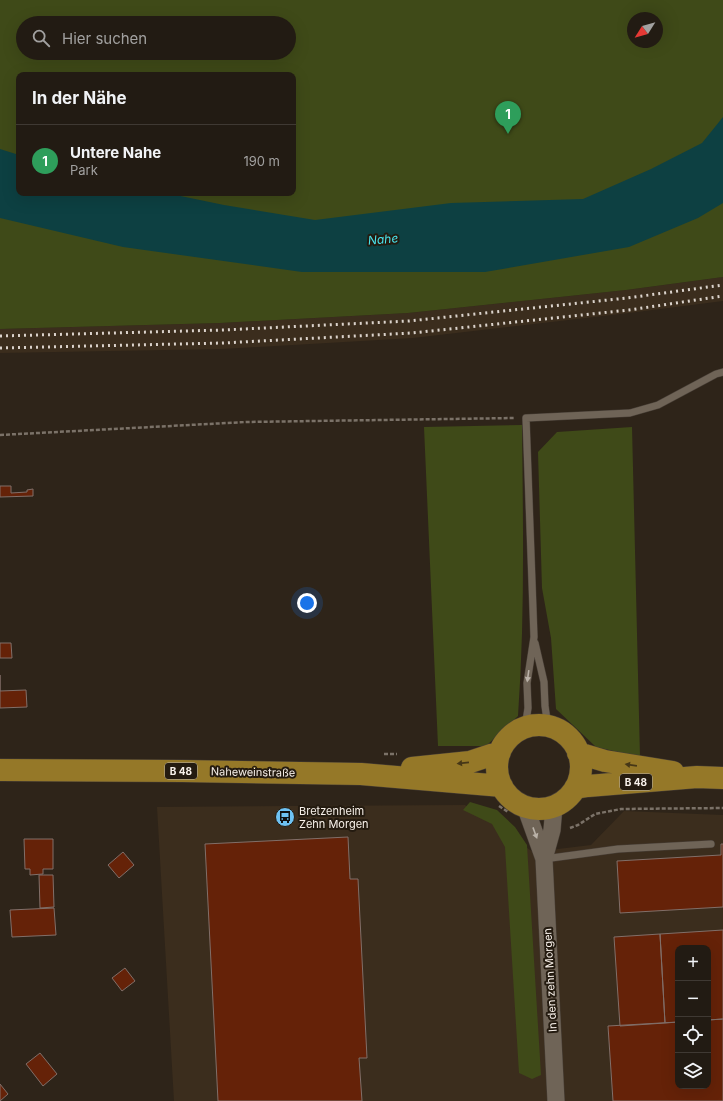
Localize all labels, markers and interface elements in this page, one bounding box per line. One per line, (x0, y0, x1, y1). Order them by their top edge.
north arrow (627, 12, 663, 48)
search box (16, 16, 296, 60)
icon: search (30, 27, 52, 49)
text: Hier suchen (62, 29, 147, 48)
text: In der Nähe (32, 88, 127, 108)
pin: 1 (495, 101, 521, 134)
text: Untere Nahe (70, 143, 161, 162)
text: 1 (42, 153, 48, 169)
text: 190 m (243, 153, 280, 169)
text: Park (70, 162, 98, 178)
water label: Nahe (367, 230, 399, 248)
your location (297, 593, 317, 613)
one-way arrow (525, 669, 531, 682)
one-way arrow (457, 759, 469, 766)
one-way arrow (625, 762, 638, 768)
road number: B 48 (165, 763, 197, 779)
street label: Naheweinstraße (211, 764, 295, 780)
road number: B 48 (620, 774, 652, 790)
place label: Bretzenheim Zehn Morgen (299, 804, 369, 831)
bus stop icon: Bretzenheim Zehn Morgen (274, 806, 296, 828)
one-way arrow (532, 827, 538, 839)
street label: In den zehn Morgen (540, 928, 560, 1032)
map controls (675, 945, 711, 1089)
button: + (675, 945, 711, 981)
button: − (675, 981, 711, 1017)
button: locate (675, 1017, 711, 1053)
button: layers (675, 1053, 711, 1089)

